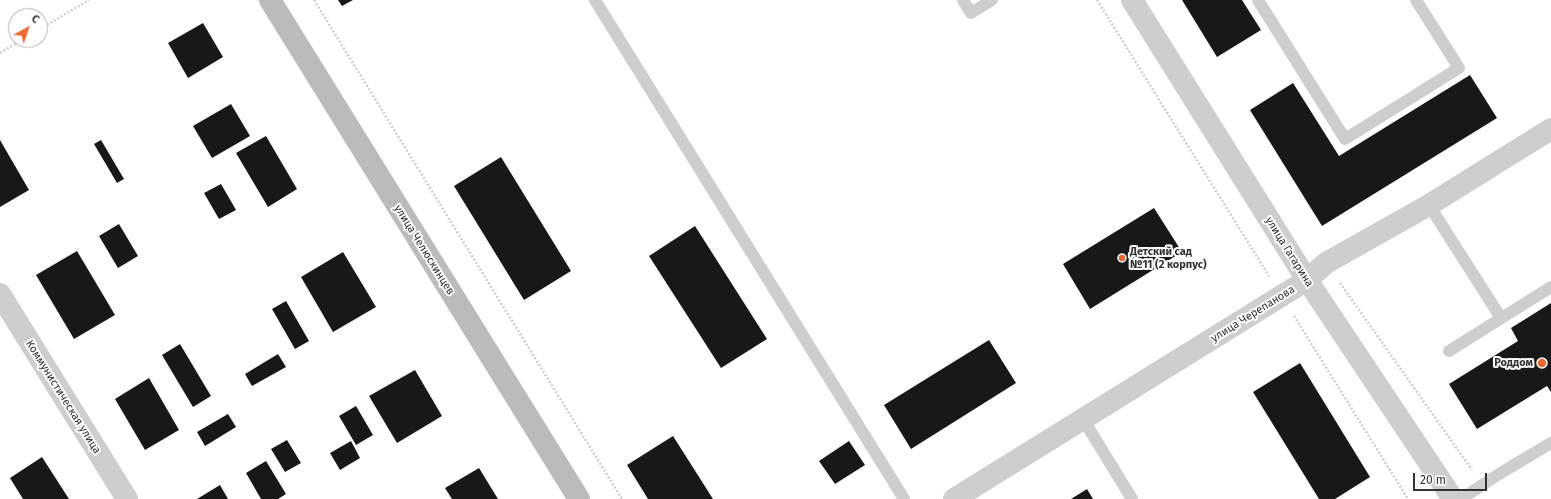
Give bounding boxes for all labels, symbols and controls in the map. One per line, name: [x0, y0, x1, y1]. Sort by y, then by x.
north arrow: [8, 8, 48, 48]
text: С: [29, 12, 42, 26]
street label: улица Челюскинцев: [391, 203, 457, 297]
street label: улица Гагарина: [1262, 215, 1316, 289]
place label: Детский сад №11 (2 корпус): [1130, 245, 1207, 271]
marker: Детский сад №11 (2 корпус): [1117, 253, 1127, 263]
street label: улица Черепанова: [1209, 283, 1297, 345]
street label: Коммунистическая улица: [23, 338, 103, 456]
place label: Роддом: [1494, 356, 1533, 370]
marker: Роддом: [1536, 357, 1548, 369]
scale bar: [1415, 465, 1489, 491]
text: 20 m: [1420, 473, 1446, 487]

